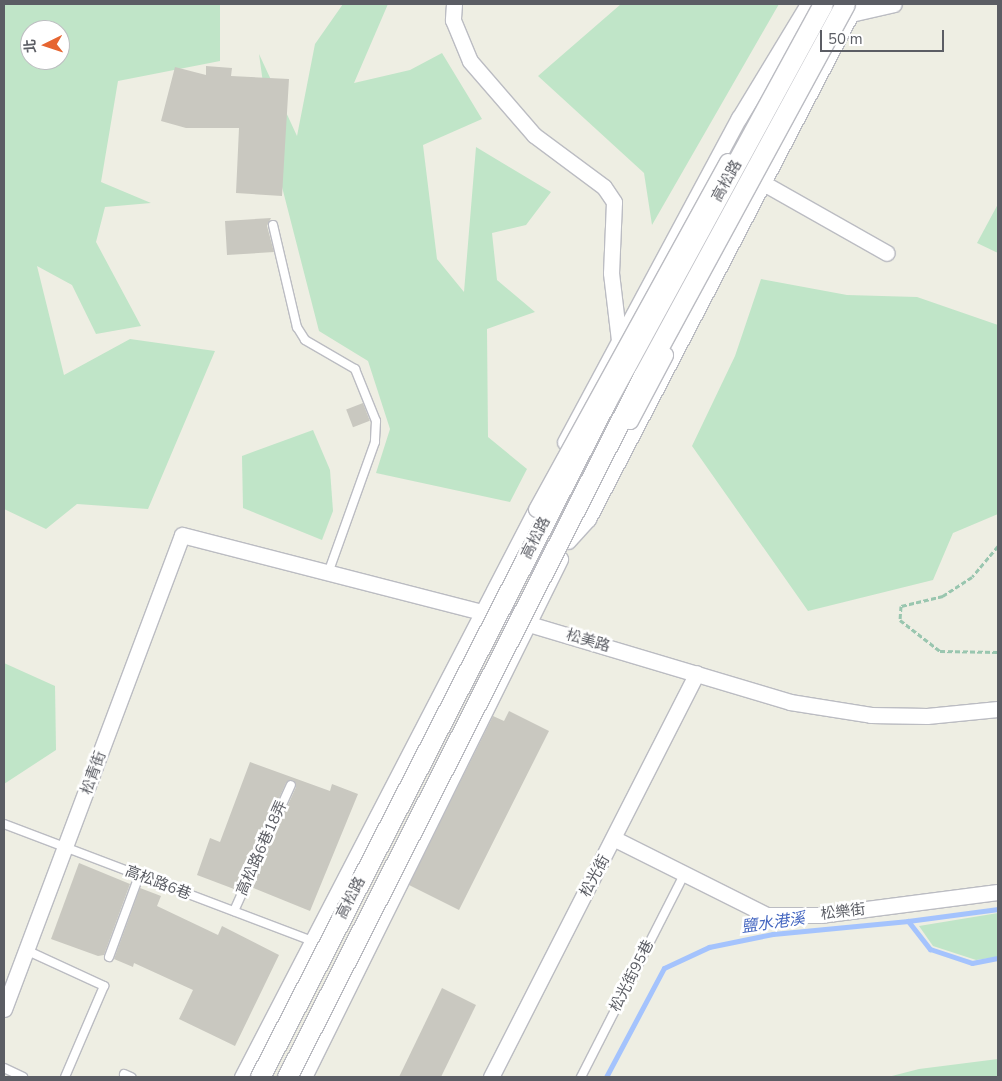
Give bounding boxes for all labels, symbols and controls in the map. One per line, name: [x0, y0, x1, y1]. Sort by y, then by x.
north arrow: [20, 20, 70, 70]
scale bar: [822, 20, 946, 52]
text: 50 m: [828, 29, 863, 49]
text: 北: [21, 38, 41, 54]
street label: 高松路: [708, 157, 746, 205]
street label: 高松路: [518, 514, 554, 562]
street label: 松美路: [564, 626, 612, 656]
street label: 松青街: [78, 749, 110, 797]
street label: 高松路6巷18弄: [233, 798, 291, 898]
street label: 松光街: [576, 852, 614, 900]
street label: 高松路6巷: [123, 862, 193, 904]
street label: 高松路: [333, 874, 369, 922]
street label: 松樂街: [820, 900, 866, 924]
water label: 鹽水港溪: [740, 909, 806, 937]
street label: 松光街95巷: [606, 937, 658, 1015]

